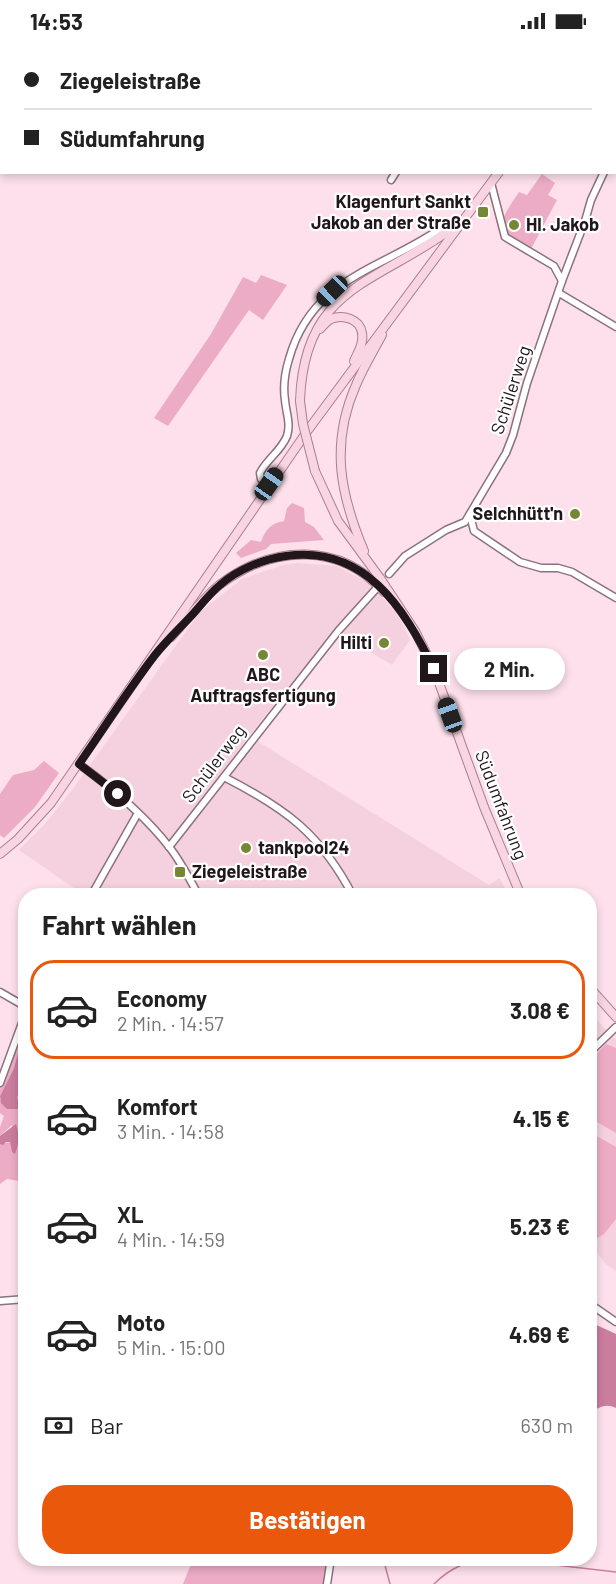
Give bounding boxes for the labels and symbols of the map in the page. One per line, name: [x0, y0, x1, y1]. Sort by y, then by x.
place label: Klagenfurt Sankt Jakob an der Straße: [311, 190, 471, 233]
marker: Klagenfurt Sankt Jakob an der Straße: [476, 205, 490, 219]
place label: Hl. Jakob: [526, 213, 599, 235]
marker: Hl. Jakob: [507, 218, 521, 232]
car: [313, 272, 351, 310]
street label: Schülerweg: [485, 343, 535, 437]
car: [251, 464, 287, 504]
place label: Selchhütt'n: [472, 502, 563, 524]
marker: Selchhütt'n: [568, 507, 582, 521]
place label: Hilti: [340, 631, 372, 653]
marker: Hilti: [377, 636, 391, 650]
marker: ABC Auftragsfertigung: [256, 648, 270, 662]
callout: 2 Min.: [455, 648, 566, 690]
route end: [420, 655, 447, 682]
place label: ABC Auftragsfertigung: [190, 663, 336, 706]
car: [435, 695, 465, 735]
street label: Schülerweg: [177, 720, 250, 807]
street label: Südumfahrung: [471, 747, 533, 862]
route start: [104, 780, 131, 807]
place label: tankpool24: [258, 836, 349, 858]
marker: tankpool24: [239, 841, 253, 855]
place label: Ziegeleistraße: [192, 860, 308, 882]
marker: Ziegeleistraße: [173, 865, 187, 879]

